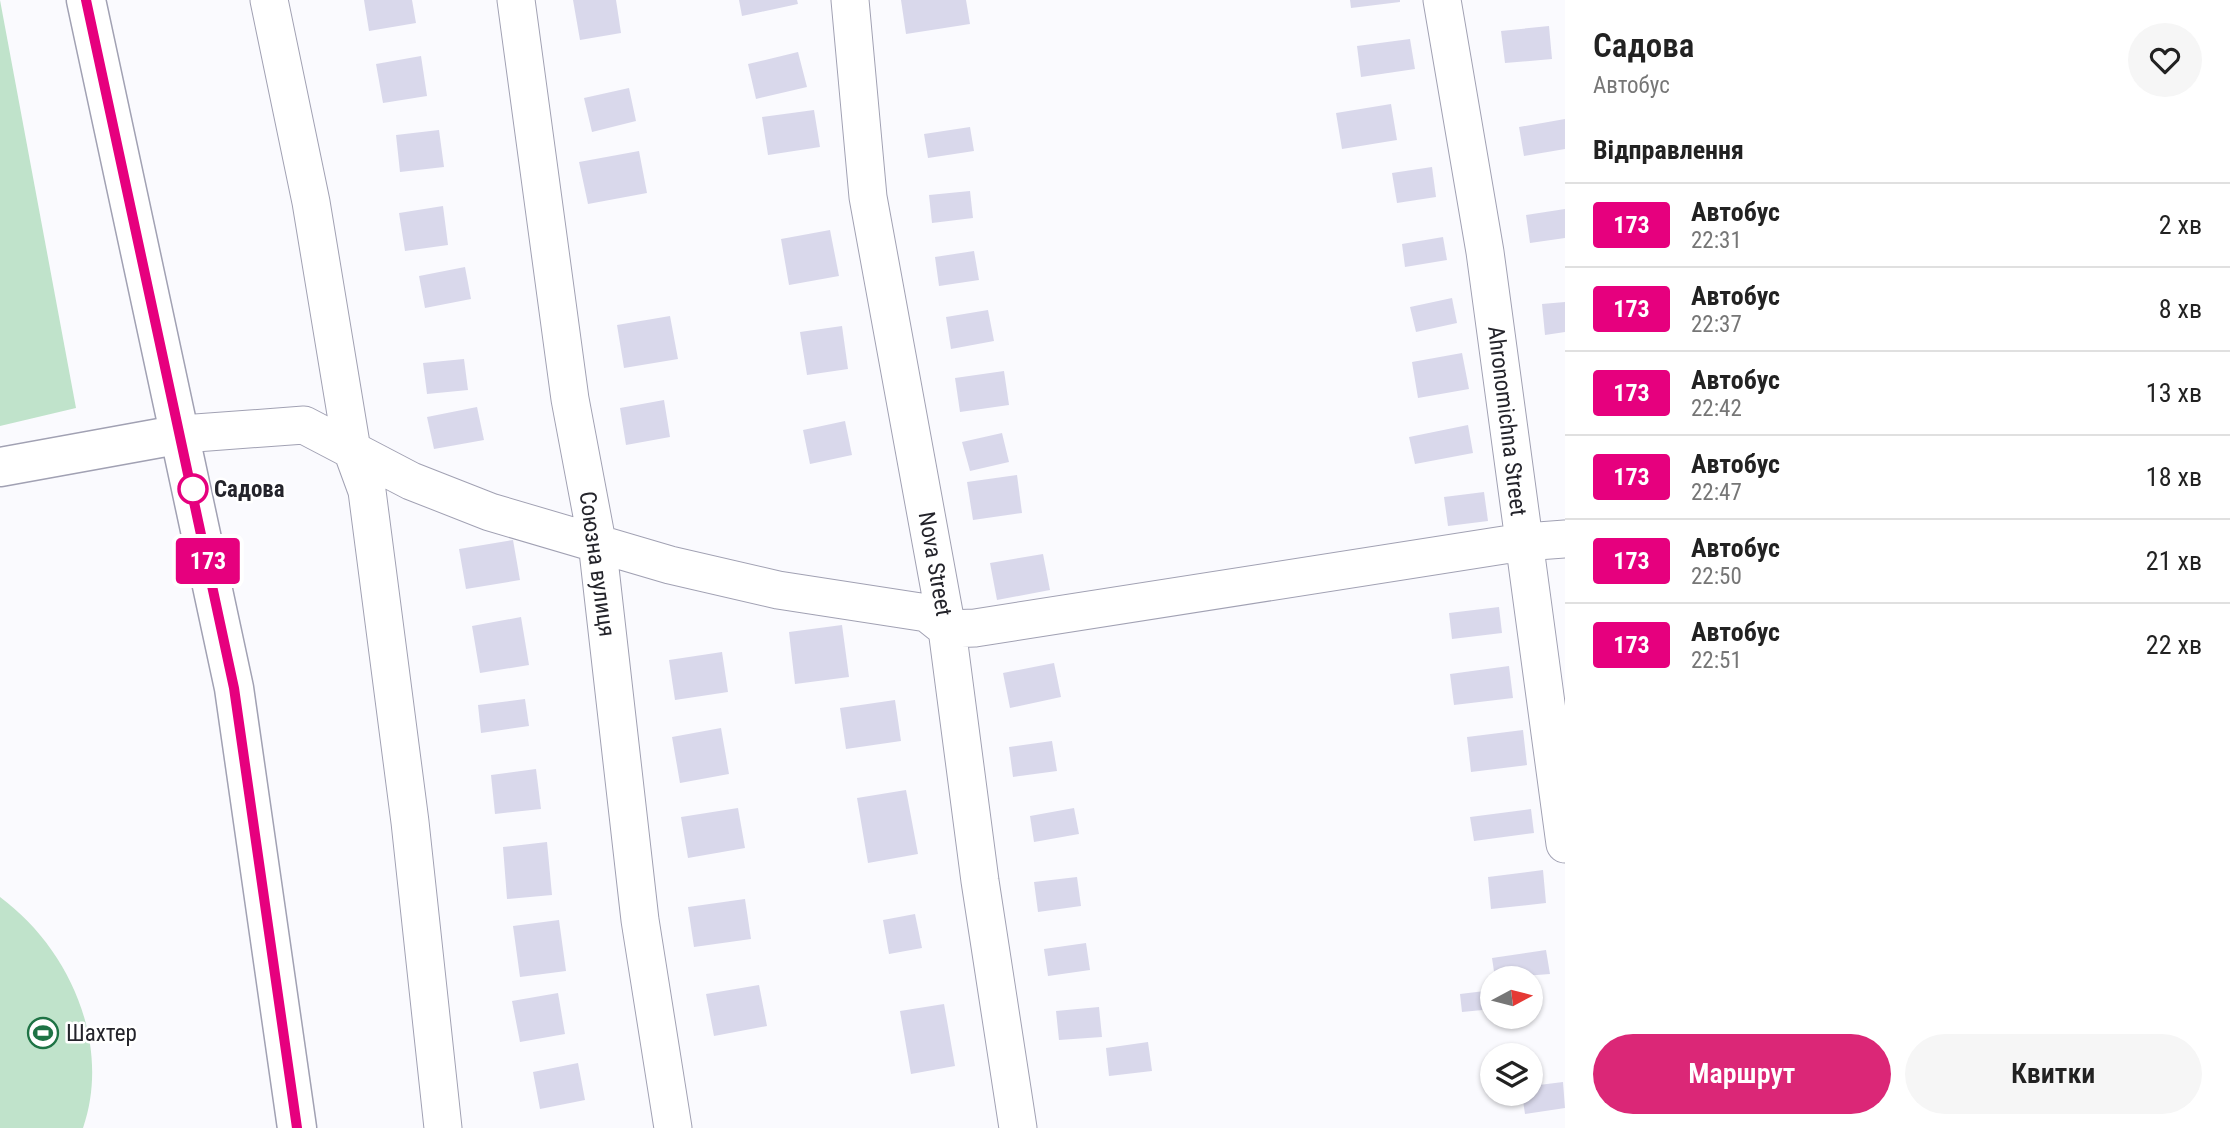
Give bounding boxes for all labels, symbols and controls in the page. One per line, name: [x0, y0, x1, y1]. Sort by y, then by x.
button: heart: [2128, 23, 2202, 97]
text: Садова: [1593, 26, 1694, 65]
text: Автобус: [1593, 72, 1670, 99]
text: Відправлення: [1593, 135, 1744, 165]
text: Автобус: [1691, 197, 1780, 227]
text: 2 хв: [2159, 210, 2202, 240]
text: 173: [1613, 211, 1650, 239]
text: 22:31: [1691, 227, 1742, 254]
text: Автобус: [1691, 281, 1780, 311]
text: 8 хв: [2159, 294, 2202, 324]
text: 173: [1613, 295, 1650, 323]
text: 22:37: [1691, 311, 1742, 338]
street label: Ahronomichna Street: [1482, 325, 1532, 517]
text: Автобус: [1691, 365, 1780, 395]
text: 13 хв: [2146, 378, 2202, 408]
text: 173: [1613, 379, 1650, 407]
text: 22:42: [1691, 395, 1742, 422]
text: Автобус: [1691, 449, 1780, 479]
text: 18 хв: [2146, 462, 2202, 492]
text: 173: [1613, 463, 1650, 491]
marker: Садова: [178, 474, 208, 504]
place label: Садова: [214, 476, 285, 503]
text: 22:47: [1691, 479, 1742, 506]
street label: Союзна вулиця: [573, 490, 621, 638]
street label: Nova Street: [913, 510, 957, 618]
text: Автобус: [1691, 533, 1780, 563]
line badge: 173: [168, 538, 248, 584]
text: 21 хв: [2146, 546, 2202, 576]
text: 173: [190, 547, 226, 575]
text: 173: [1613, 547, 1650, 575]
text: 22:50: [1691, 563, 1742, 590]
text: Автобус: [1691, 617, 1780, 647]
text: 22 хв: [2146, 630, 2202, 660]
text: 173: [1613, 631, 1650, 659]
text: 22:51: [1691, 647, 1742, 674]
north arrow: [1480, 966, 1544, 1029]
map controls: [1480, 966, 1543, 1106]
sports icon: Шахтер: [26, 1016, 60, 1050]
place label: Шахтер: [66, 1020, 137, 1047]
button: Маршрут: [1593, 1034, 1891, 1114]
button: Квитки: [1905, 1034, 2202, 1114]
button: layers: [1480, 1043, 1543, 1106]

